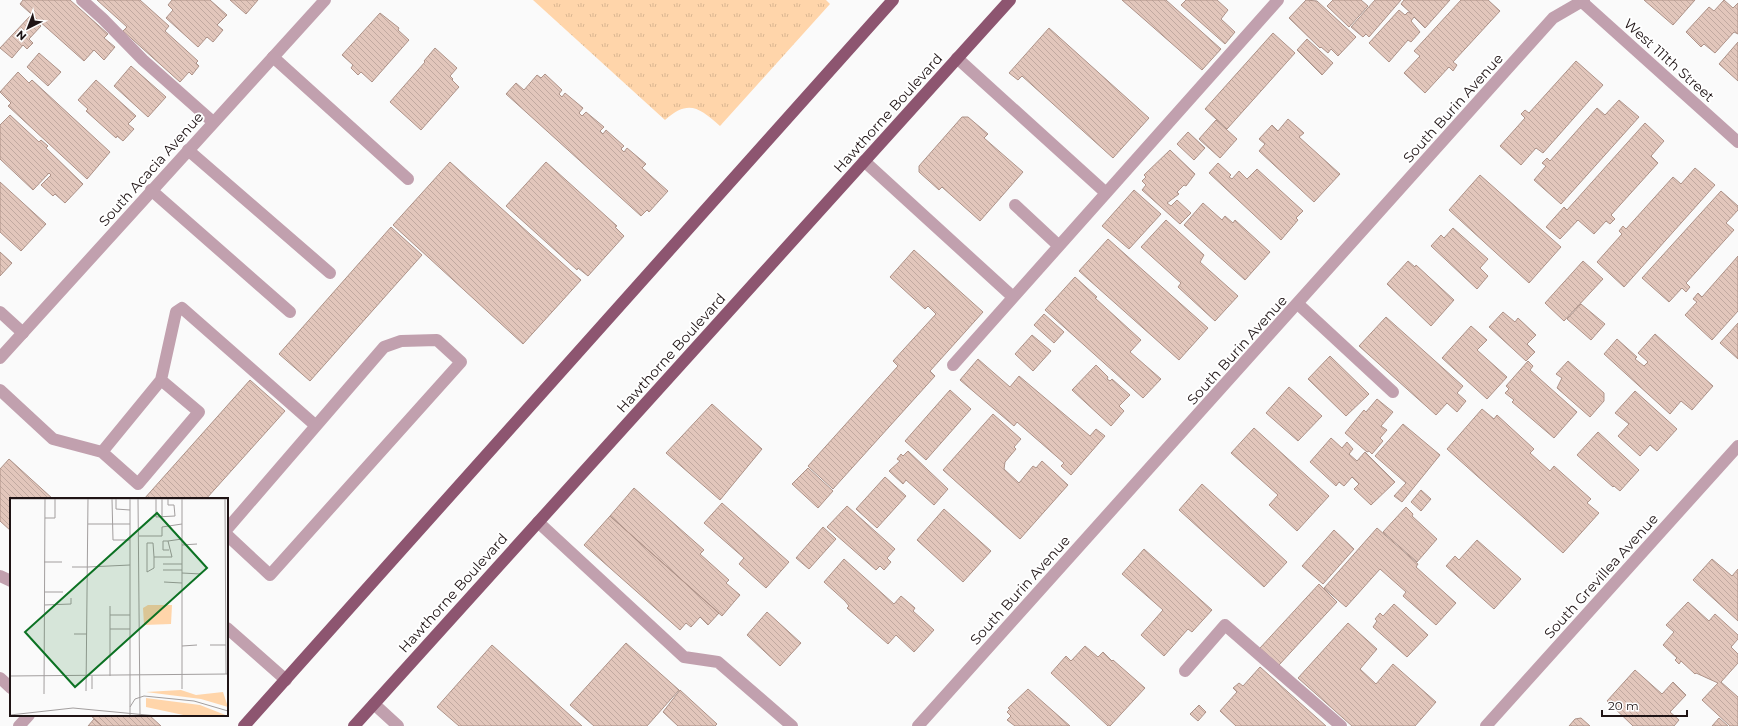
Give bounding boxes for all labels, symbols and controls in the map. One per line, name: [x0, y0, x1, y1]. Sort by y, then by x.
north arrow: [8, 8, 48, 48]
street label: West 111th Street: [1620, 15, 1718, 106]
text: N: [13, 27, 29, 44]
street label: Hawthorne Boulevard: [830, 50, 946, 176]
street label: South Burin Avenue: [1399, 50, 1507, 166]
street label: South Acacia Avenue: [95, 108, 207, 230]
street label: Hawthorne Boulevard: [613, 290, 729, 416]
street label: South Burin Avenue: [1183, 292, 1291, 408]
inset map: [10, 498, 228, 716]
street label: South Grevillea Avenue: [1540, 510, 1662, 642]
street label: Hawthorne Boulevard: [395, 530, 511, 656]
street label: South Burin Avenue: [966, 532, 1074, 648]
scale bar: [1602, 692, 1687, 718]
text: 20 m: [1608, 698, 1639, 713]

